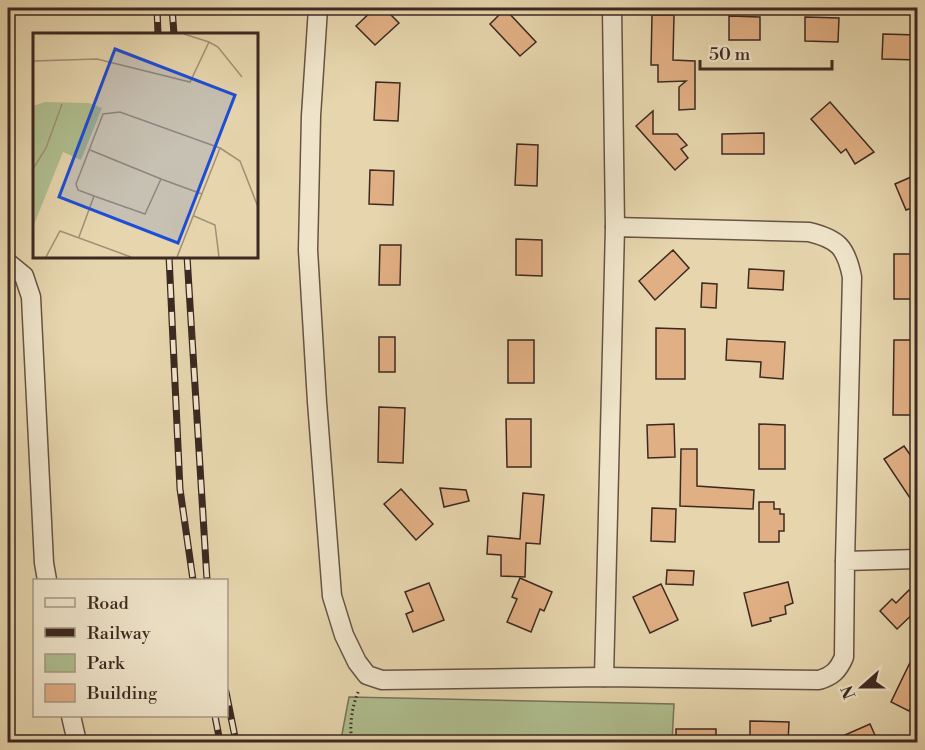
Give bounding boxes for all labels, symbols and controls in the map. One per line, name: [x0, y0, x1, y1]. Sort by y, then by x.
inset map: [33, 33, 258, 258]
scale bar: [700, 33, 832, 71]
text: 50 m: [709, 43, 751, 66]
legend: [33, 579, 228, 717]
text: Road: [87, 592, 130, 615]
text: Railway: [87, 622, 151, 645]
text: Park: [87, 652, 126, 675]
north arrow: [832, 657, 892, 717]
text: Building: [86, 682, 158, 705]
text: N: [837, 682, 861, 702]

